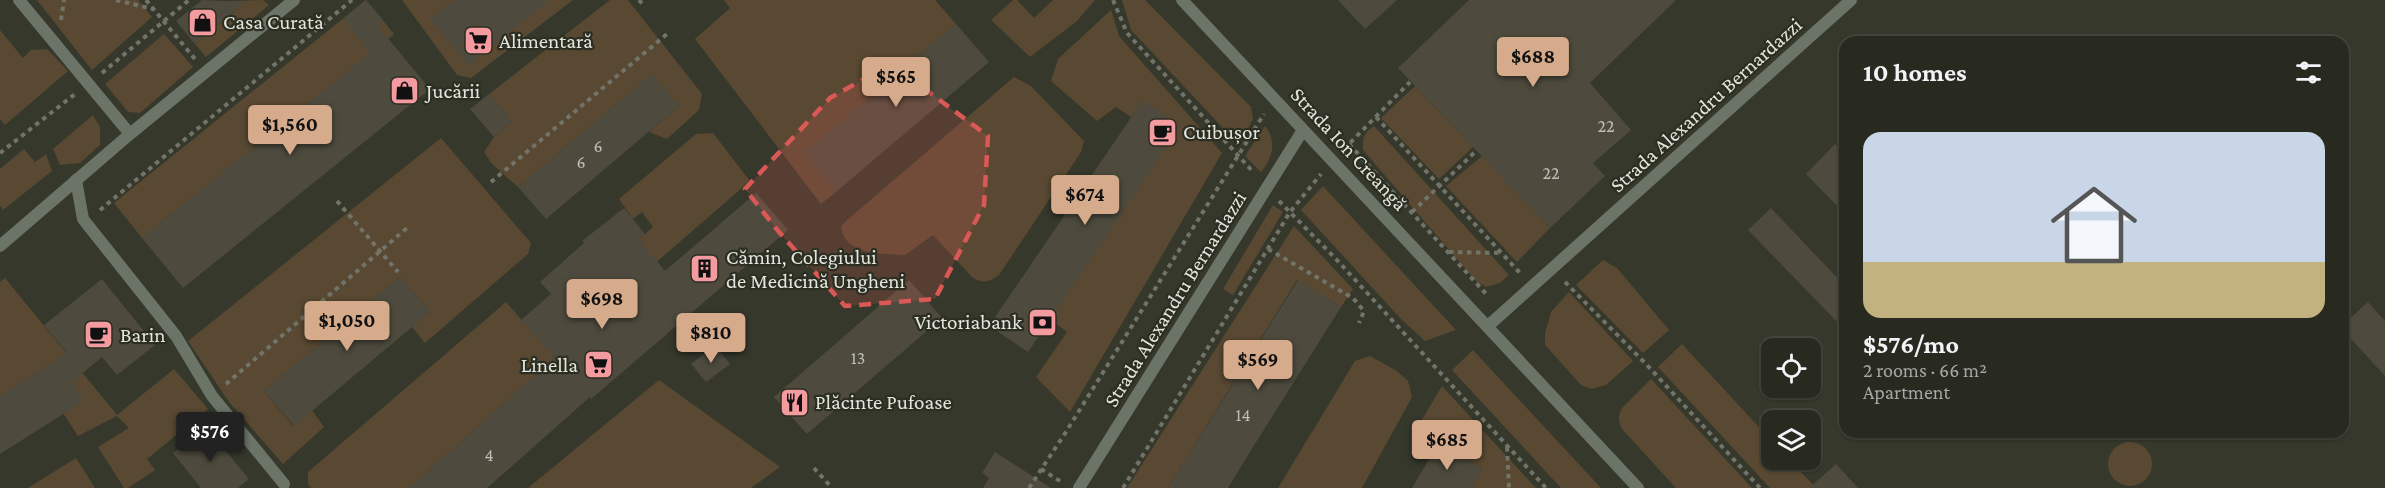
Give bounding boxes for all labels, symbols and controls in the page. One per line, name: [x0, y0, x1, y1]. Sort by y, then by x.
shop icon: Casa Curată: [186, 6, 218, 38]
place label: Casa Curată: [223, 10, 324, 34]
street label: Strada Alexandru Bernardazzi: [1605, 12, 1807, 197]
supermarket icon: Alimentară: [462, 25, 494, 57]
place label: Alimentară: [499, 29, 593, 53]
pin: $688: [1497, 37, 1569, 88]
text: $688: [1511, 45, 1555, 67]
icon: filters: [2292, 56, 2325, 89]
pin: $565: [860, 57, 932, 108]
text: 10 homes: [1863, 58, 1967, 87]
text: $565: [876, 65, 916, 87]
shop icon: Jucării: [389, 75, 421, 107]
place label: Jucării: [424, 79, 481, 103]
street label: Strada Ion Creangă: [1286, 82, 1412, 216]
pin: $1,560: [241, 105, 339, 156]
text: $1,560: [262, 113, 318, 135]
cafe icon: Cuibușor: [1146, 116, 1178, 148]
house number: 22: [1597, 116, 1615, 136]
place label: Cuibușor: [1183, 120, 1261, 145]
house number: 6: [593, 136, 603, 156]
house number: 6: [576, 152, 586, 172]
house number: 22: [1542, 163, 1560, 183]
icon: home: [2040, 171, 2148, 279]
pin: $674: [1049, 175, 1121, 226]
text: $674: [1065, 183, 1105, 205]
street label: Strada Alexandru Bernardazzi: [1099, 187, 1251, 411]
place label: Cămin, Colegiului de Medicină Ungheni: [726, 245, 905, 293]
building icon: Cămin, Colegiului de Medicină Ungheni: [689, 253, 721, 285]
pin: $698: [566, 279, 638, 330]
text: $698: [581, 287, 623, 309]
pin: $1,050: [298, 301, 396, 352]
bank icon: Victoriabank: [1027, 306, 1059, 338]
text: $1,050: [318, 309, 376, 331]
place label: Victoriabank: [914, 310, 1022, 334]
pin: $810: [675, 313, 747, 364]
cafe icon: Barin: [83, 319, 115, 351]
text: $810: [690, 321, 732, 343]
place label: Barin: [120, 323, 165, 347]
text: $576/mo: [1863, 330, 1959, 359]
map controls: [1761, 338, 1821, 470]
button: locate: [1761, 338, 1821, 398]
pin: $569: [1222, 340, 1294, 391]
house number: 13: [851, 348, 865, 368]
text: $569: [1237, 348, 1279, 370]
supermarket icon: Linella: [583, 349, 615, 381]
place label: Linella: [521, 353, 578, 377]
text: 2 rooms · 66 m²: [1863, 359, 1987, 381]
text: Apartment: [1863, 381, 1950, 403]
restaurant icon: Plăcinte Pufoase: [778, 386, 810, 418]
place label: Plăcinte Pufoase: [815, 390, 952, 414]
house number: 14: [1235, 405, 1251, 425]
button: layers: [1761, 410, 1821, 470]
pin: $576: [174, 412, 246, 463]
text: $576: [190, 420, 230, 442]
pin: $685: [1411, 420, 1483, 471]
text: $685: [1426, 428, 1468, 450]
house number: 4: [484, 445, 494, 465]

